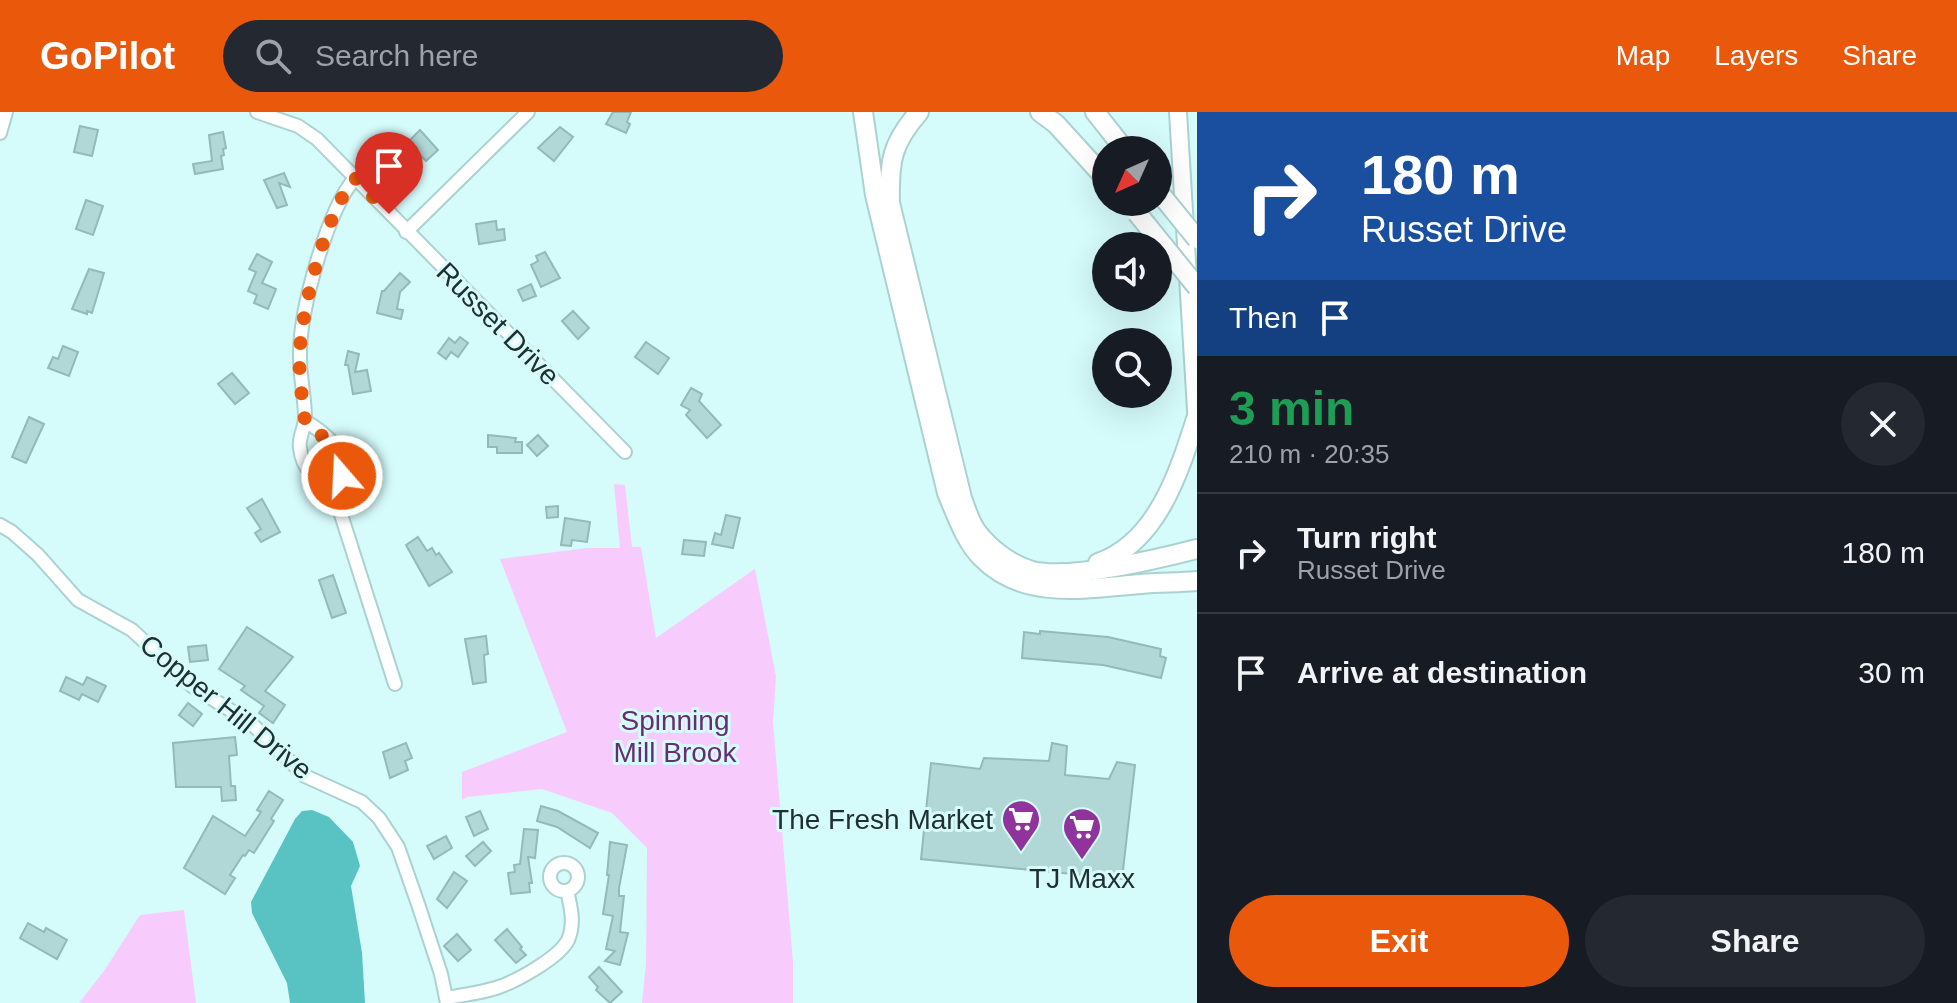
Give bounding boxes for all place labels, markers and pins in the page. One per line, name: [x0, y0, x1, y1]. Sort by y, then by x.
pin: [355, 132, 423, 214]
supermarket icon: The Fresh Market: [1000, 798, 1042, 853]
place label: The Fresh Market: [772, 804, 993, 835]
supermarket icon: TJ Maxx: [1061, 806, 1103, 861]
place label: TJ Maxx: [1029, 863, 1135, 894]

